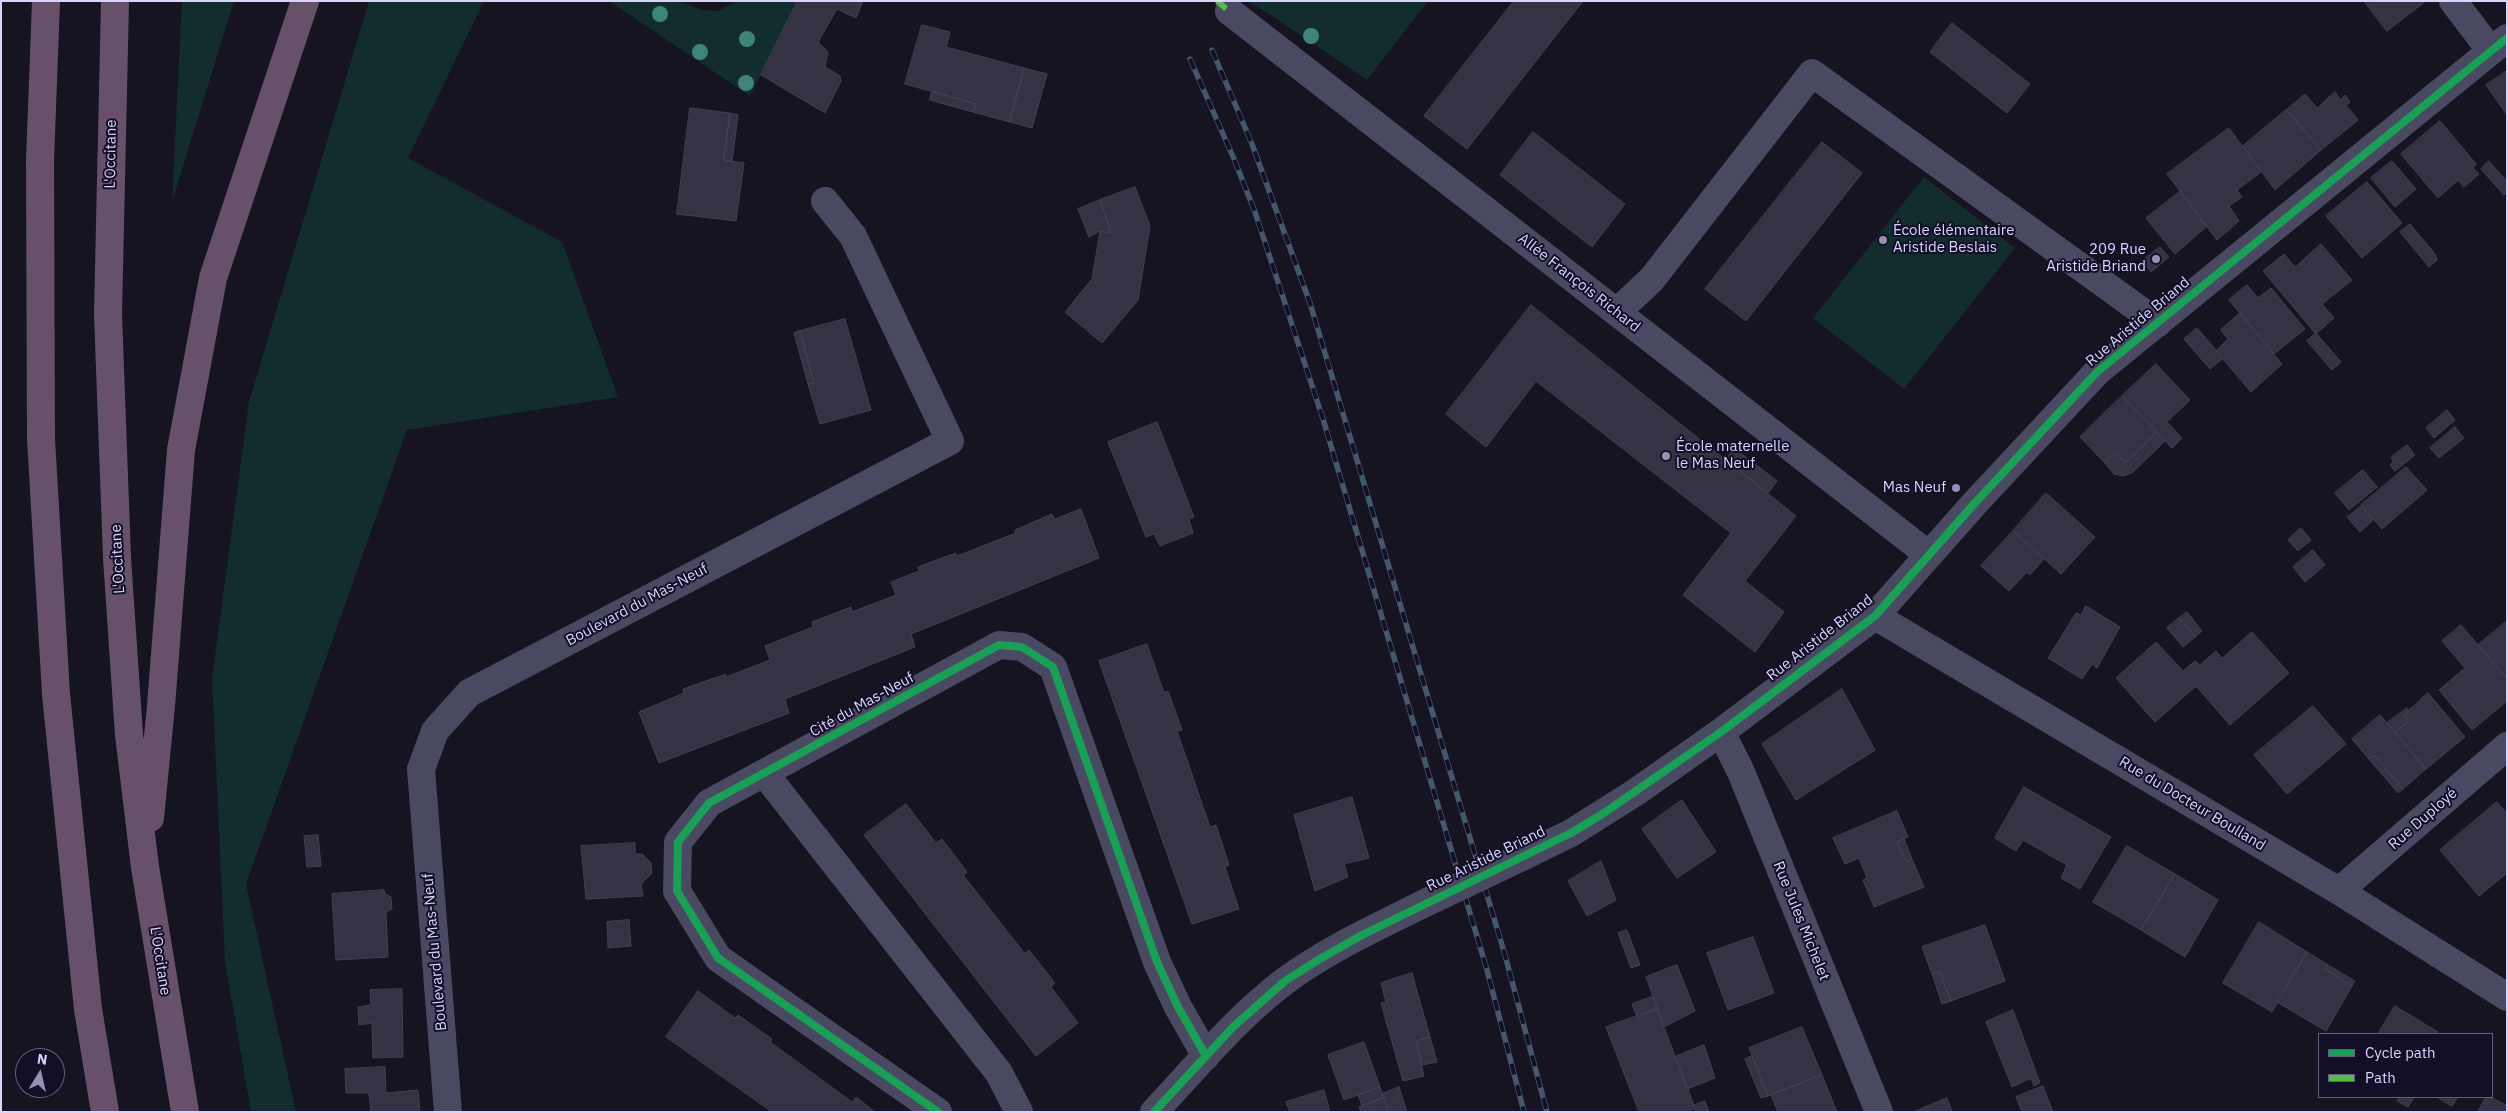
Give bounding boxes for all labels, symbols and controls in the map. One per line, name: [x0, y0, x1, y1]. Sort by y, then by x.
street label: L'Occitane: [101, 119, 121, 189]
place label: École élémentaire Aristide Beslais: [1893, 222, 2014, 257]
street label: Allée François Richard: [1514, 230, 1644, 336]
marker: École élémentaire Aristide Beslais: [1877, 234, 1889, 246]
place label: 209 Rue Aristide Briand: [2046, 241, 2146, 276]
marker: 209 Rue Aristide Briand: [2150, 253, 2162, 265]
street label: Rue Aristide Briand: [2083, 273, 2193, 371]
place label: École maternelle le Mas Neuf: [1676, 438, 1789, 473]
marker: École maternelle le Mas Neuf: [1660, 450, 1672, 462]
place label: Mas Neuf: [1883, 479, 1946, 497]
marker: Mas Neuf: [1950, 482, 1962, 494]
street label: L'Occitane: [107, 524, 129, 594]
street label: Boulevard du Mas-Neuf: [563, 560, 711, 650]
street label: Rue Aristide Briand: [1763, 591, 1877, 685]
street label: Cité du Mas-Neuf: [807, 669, 917, 741]
street label: Rue du Docteur Boulland: [2115, 753, 2269, 855]
street label: Rue Duployé: [2385, 784, 2461, 854]
street label: Rue Aristide Briand: [1424, 822, 1548, 896]
street label: Rue Jules Michelet: [1769, 859, 1833, 983]
street label: Boulevard du Mas-Neuf: [419, 872, 451, 1032]
street label: L'Occitane: [146, 925, 174, 997]
legend: [2318, 1033, 2493, 1098]
text: Cycle path: [2365, 1043, 2436, 1062]
north arrow: [15, 1048, 65, 1098]
text: N: [36, 1049, 49, 1069]
text: Path: [2365, 1068, 2396, 1087]

